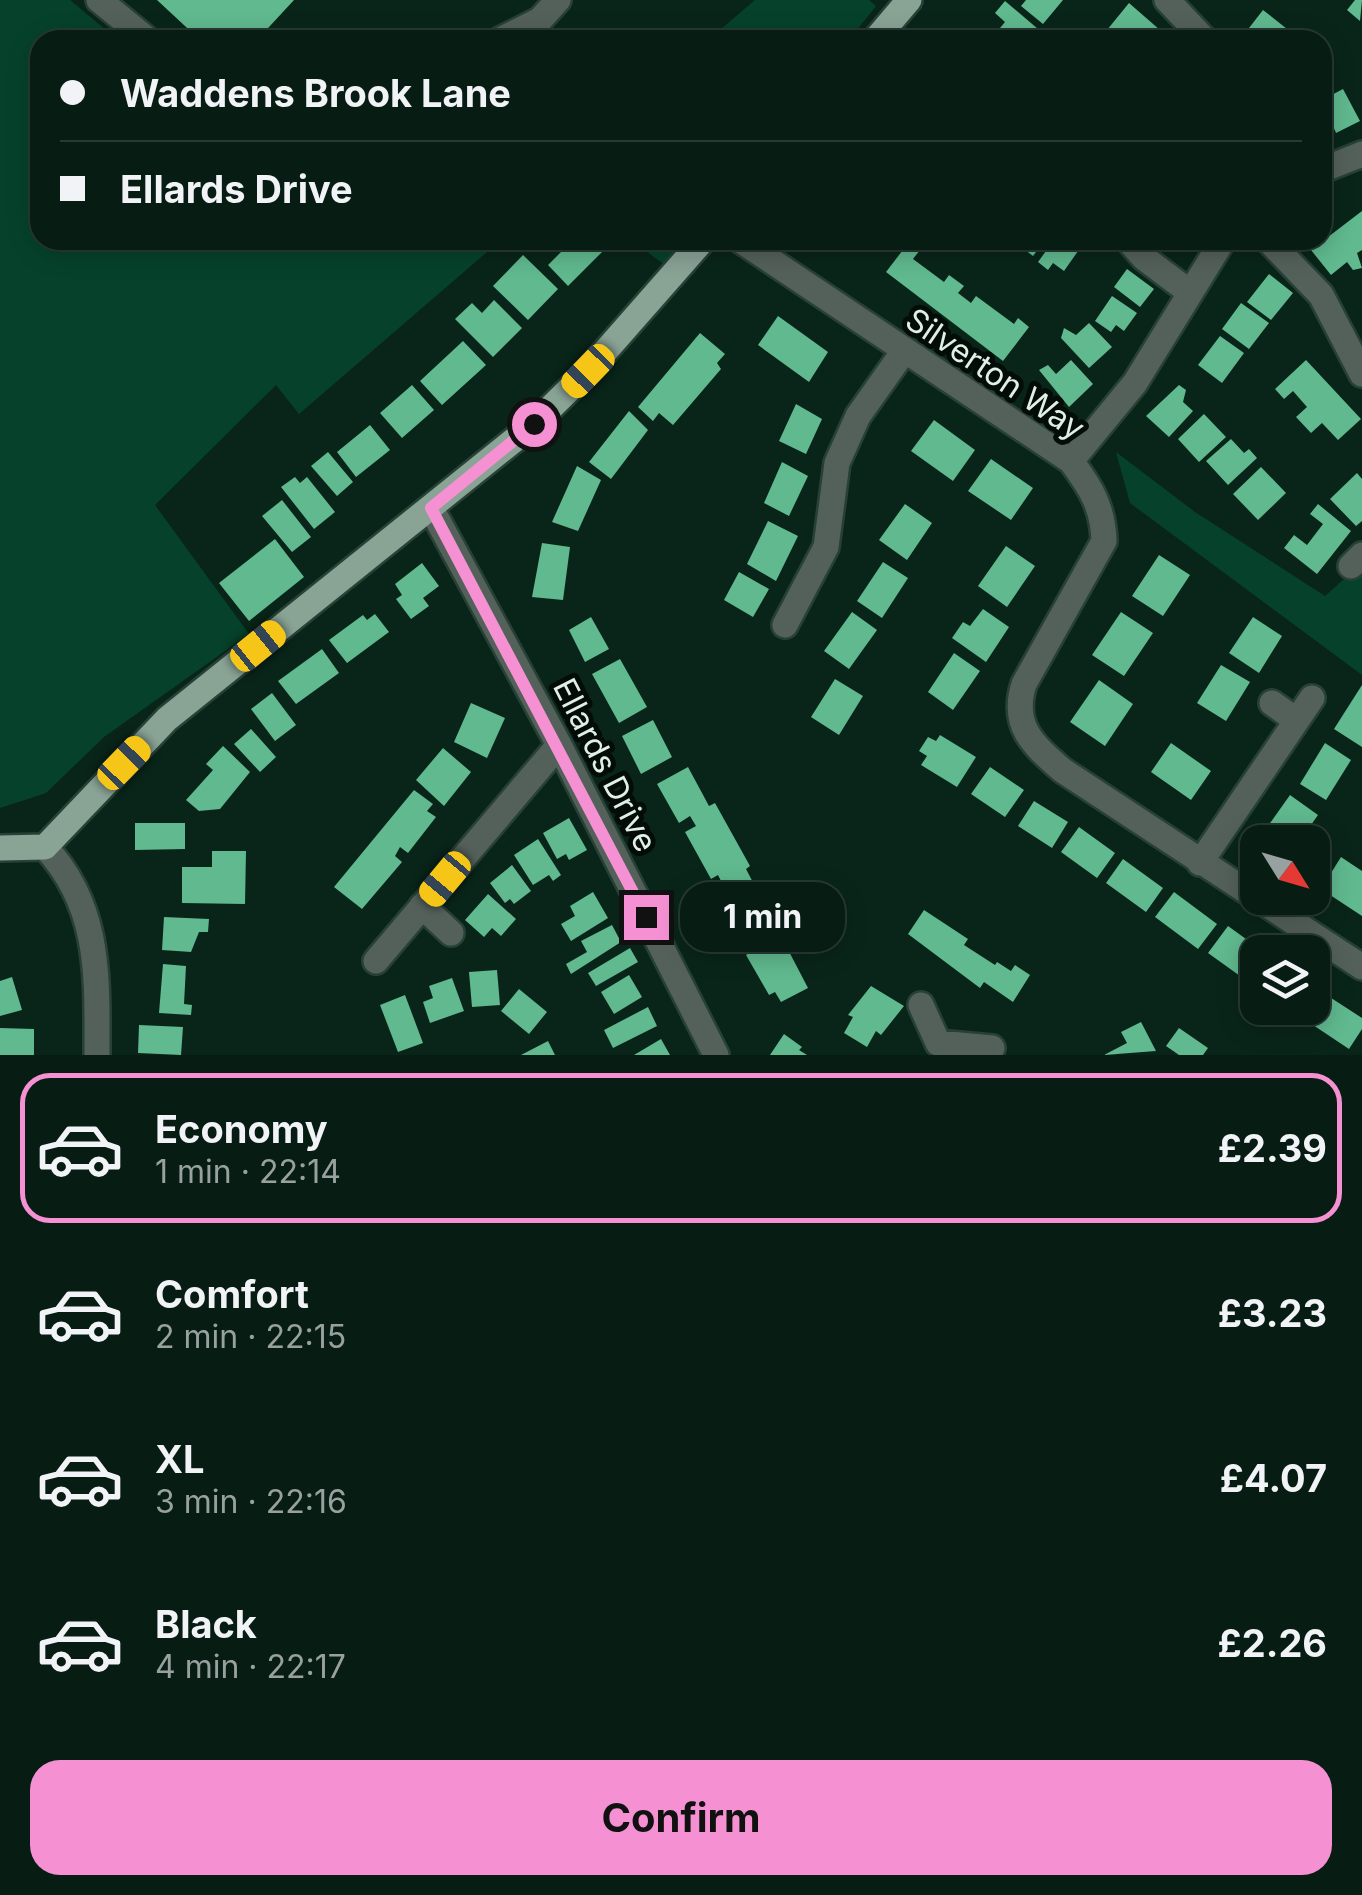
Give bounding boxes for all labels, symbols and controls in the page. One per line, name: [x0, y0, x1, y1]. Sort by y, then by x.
text: Waddens Brook Lane: [120, 70, 511, 116]
text: Ellards Drive: [120, 166, 353, 212]
street label: Silverton Way: [898, 299, 1092, 448]
car: [556, 339, 620, 403]
route start: [512, 402, 557, 447]
car: [225, 615, 291, 677]
street label: Ellards Drive: [545, 672, 666, 858]
car: [92, 731, 156, 795]
north arrow: [1240, 825, 1330, 915]
map controls: [1240, 825, 1330, 1025]
car: [414, 846, 476, 912]
callout: 1 min: [681, 882, 846, 952]
route end: [624, 895, 669, 940]
text: 1 min: [723, 897, 802, 936]
button: layers: [1240, 935, 1330, 1025]
icon: car: [35, 1103, 125, 1193]
text: Economy: [155, 1106, 328, 1152]
text: £2.39: [1218, 1125, 1327, 1171]
text: 1 min · 22:14: [155, 1152, 341, 1191]
icon: car: [35, 1268, 125, 1358]
text: Comfort: [155, 1271, 309, 1317]
text: £3.23: [1218, 1290, 1327, 1336]
text: 2 min · 22:15: [155, 1317, 346, 1356]
icon: car: [35, 1433, 125, 1523]
text: XL: [155, 1436, 205, 1482]
text: £4.07: [1220, 1455, 1327, 1501]
text: 3 min · 22:16: [155, 1482, 347, 1521]
icon: car: [35, 1598, 125, 1688]
text: Black: [155, 1601, 257, 1647]
text: £2.26: [1217, 1620, 1327, 1666]
text: 4 min · 22:17: [155, 1647, 346, 1686]
button: Confirm: [30, 1760, 1332, 1875]

